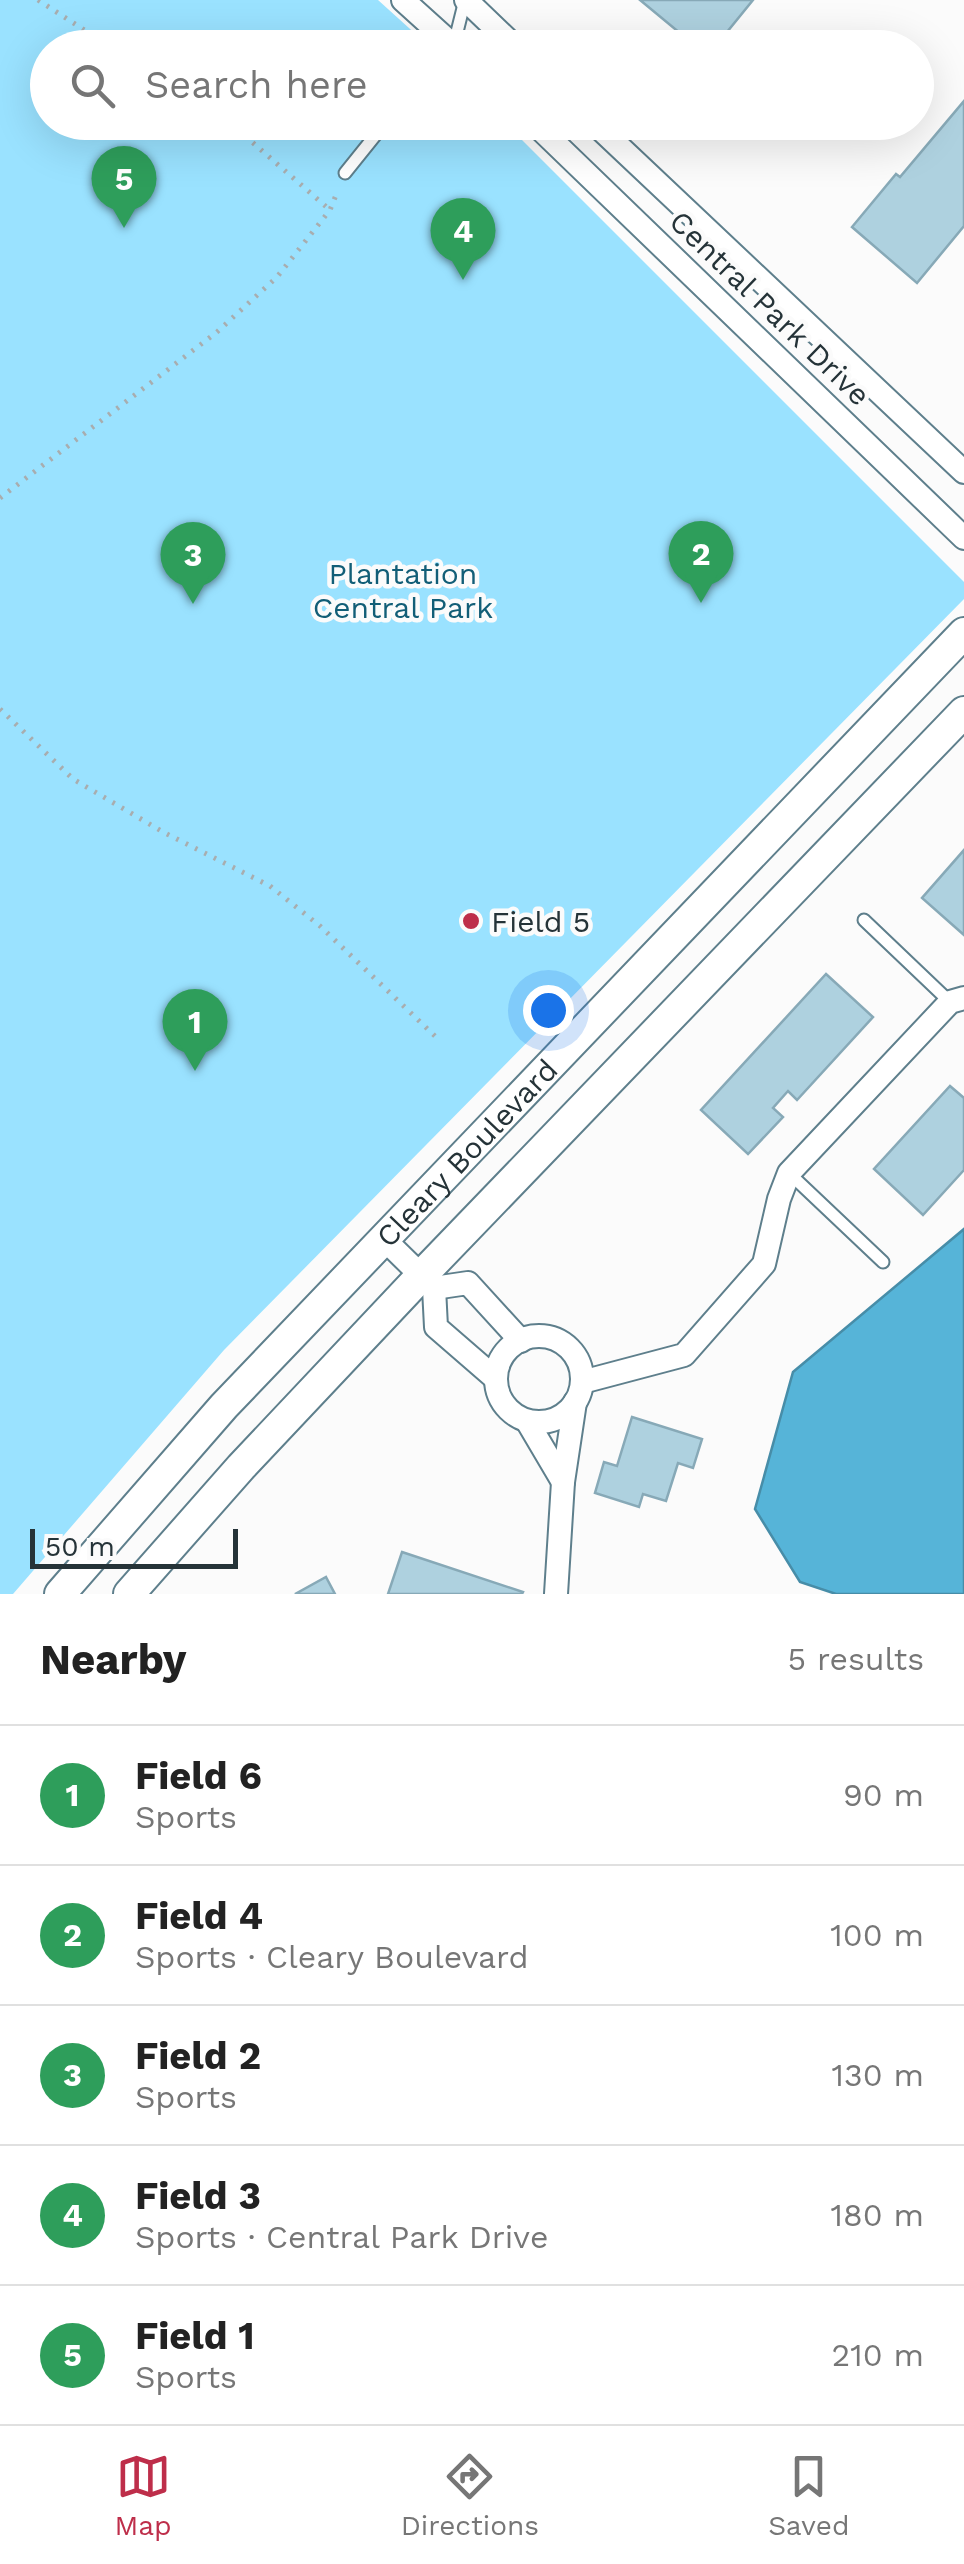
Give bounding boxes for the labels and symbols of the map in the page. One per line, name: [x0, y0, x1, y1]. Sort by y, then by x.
pin: 5: [92, 146, 156, 228]
pin: 4: [430, 198, 496, 280]
street label: Central Park Drive: [663, 203, 877, 413]
pin: 2: [668, 520, 734, 603]
pin: 3: [160, 522, 226, 604]
park label: Plantation Central Park: [313, 556, 493, 625]
place label: Field 5: [491, 904, 590, 939]
marker: Field 5: [460, 910, 482, 932]
your location: [523, 985, 574, 1036]
pin: 1: [162, 988, 228, 1071]
street label: Cleary Boulevard: [369, 1052, 564, 1254]
scale bar: [30, 1524, 238, 1568]

